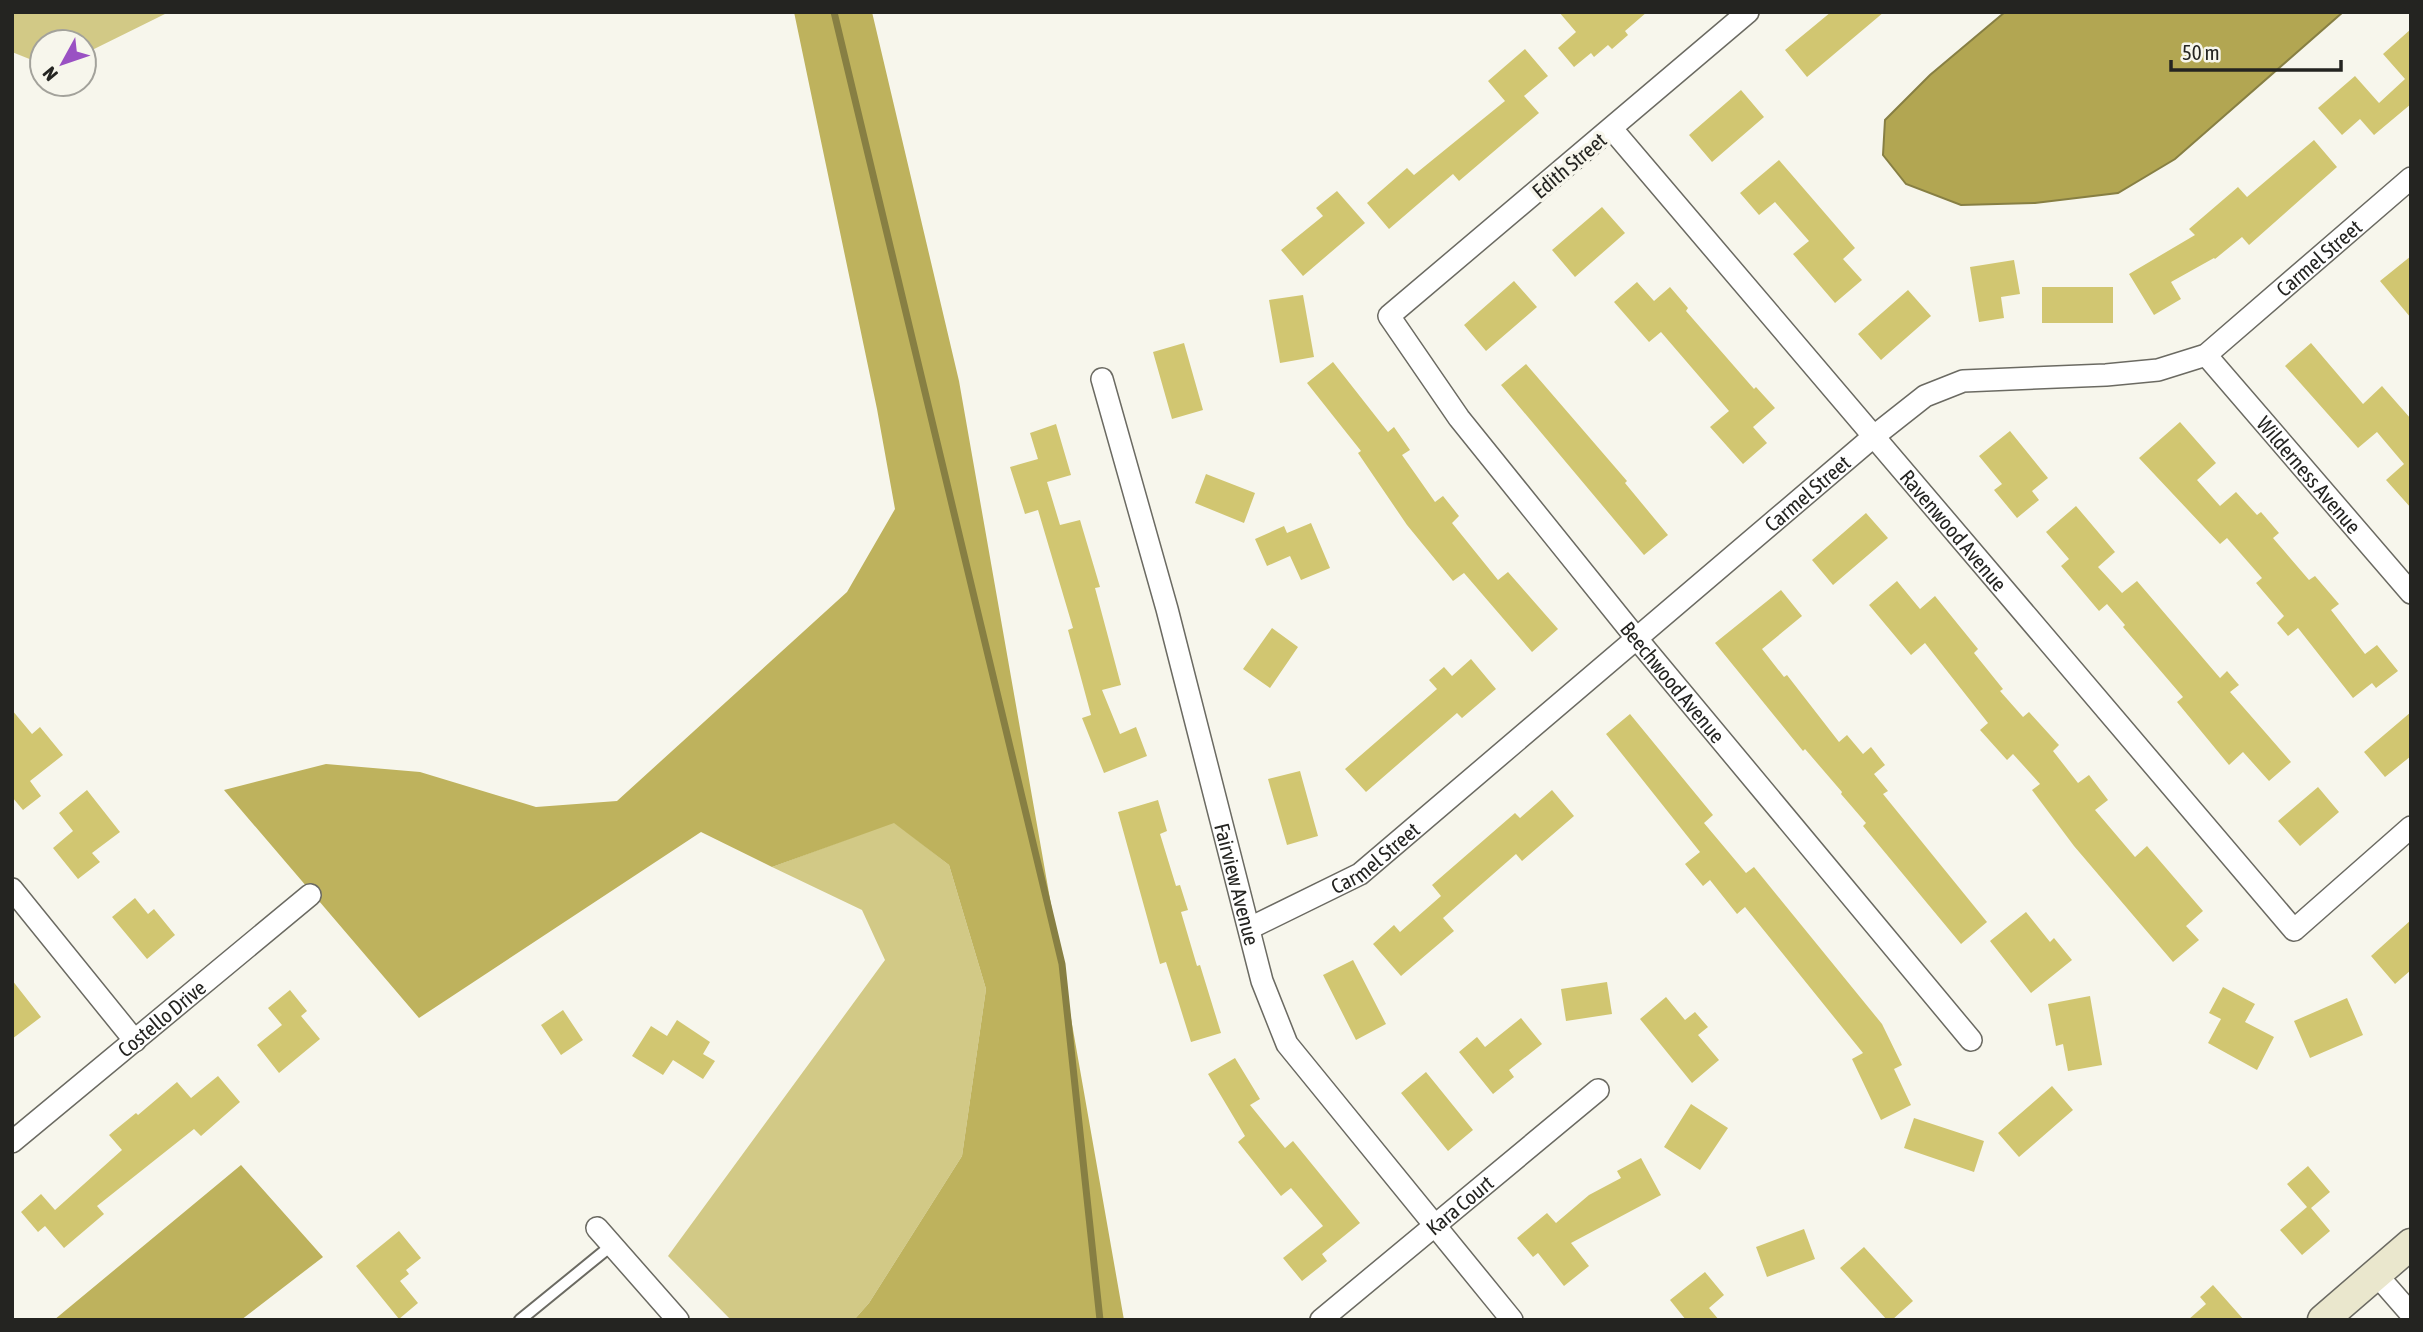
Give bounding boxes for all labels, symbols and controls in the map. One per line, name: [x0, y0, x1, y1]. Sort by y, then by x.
north arrow: [28, 28, 98, 98]
scale bar: [2171, 28, 2341, 72]
text: 50 m: [2182, 40, 2220, 64]
text: N: [38, 63, 62, 85]
street label: Edith Street: [1527, 127, 1611, 203]
street label: Carmel Street: [2271, 214, 2366, 301]
street label: Wilderness Avenue: [2252, 411, 2366, 538]
street label: Carmel Street: [1760, 450, 1855, 536]
street label: Ravenwood Avenue: [1895, 465, 2012, 596]
street label: Beechwood Avenue: [1616, 617, 1730, 747]
street label: Carmel Street: [1327, 817, 1424, 898]
street label: Fairview Avenue: [1210, 820, 1264, 948]
street label: Costello Drive: [113, 975, 210, 1061]
street label: Kara Court: [1421, 1170, 1498, 1240]

